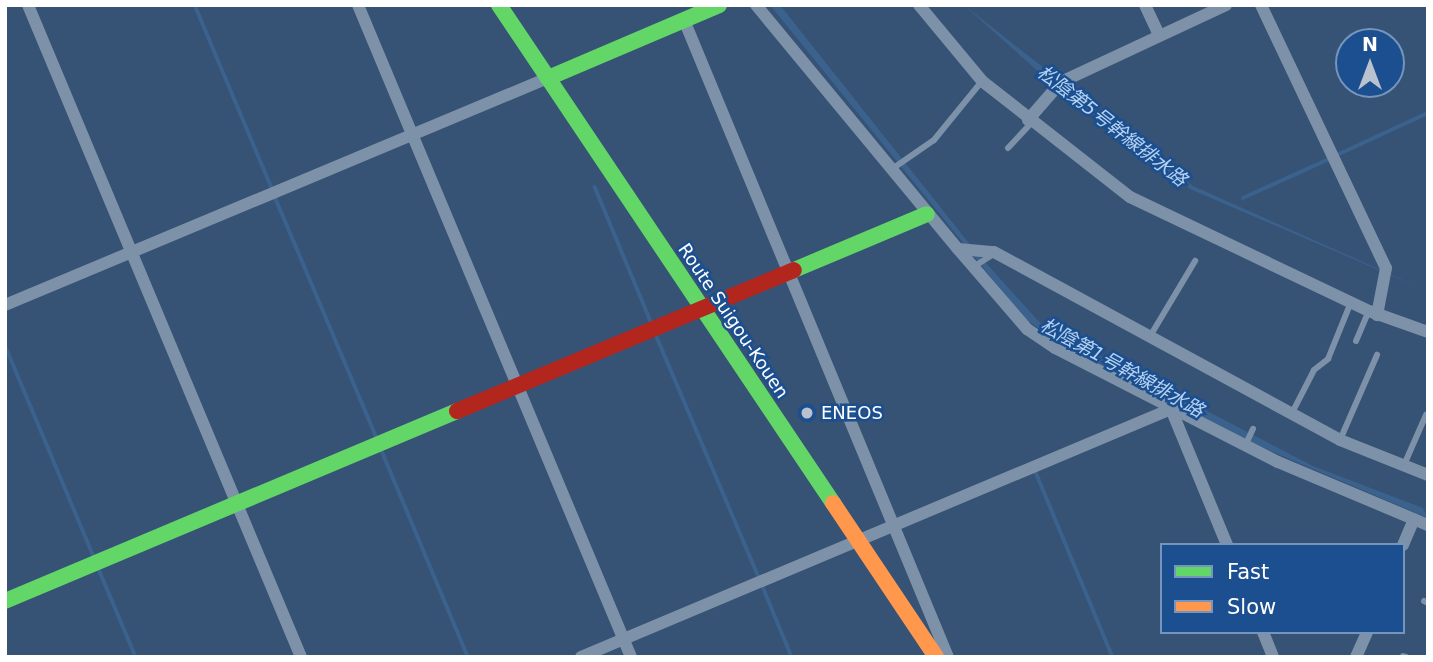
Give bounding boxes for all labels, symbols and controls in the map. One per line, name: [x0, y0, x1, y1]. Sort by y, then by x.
north arrow: [1335, 28, 1405, 98]
text: N: [1362, 33, 1378, 55]
water label: 松陰第5号幹線排水路: [1033, 61, 1191, 191]
street label: Route Suigou-Kouen: [673, 240, 793, 402]
water label: 松陰第1号幹線排水路: [1036, 314, 1208, 422]
place label: ENEOS: [821, 402, 883, 424]
marker: ENEOS: [799, 405, 815, 421]
legend: [1160, 543, 1405, 634]
text: Fast: [1227, 560, 1269, 584]
text: Slow: [1227, 595, 1276, 619]

